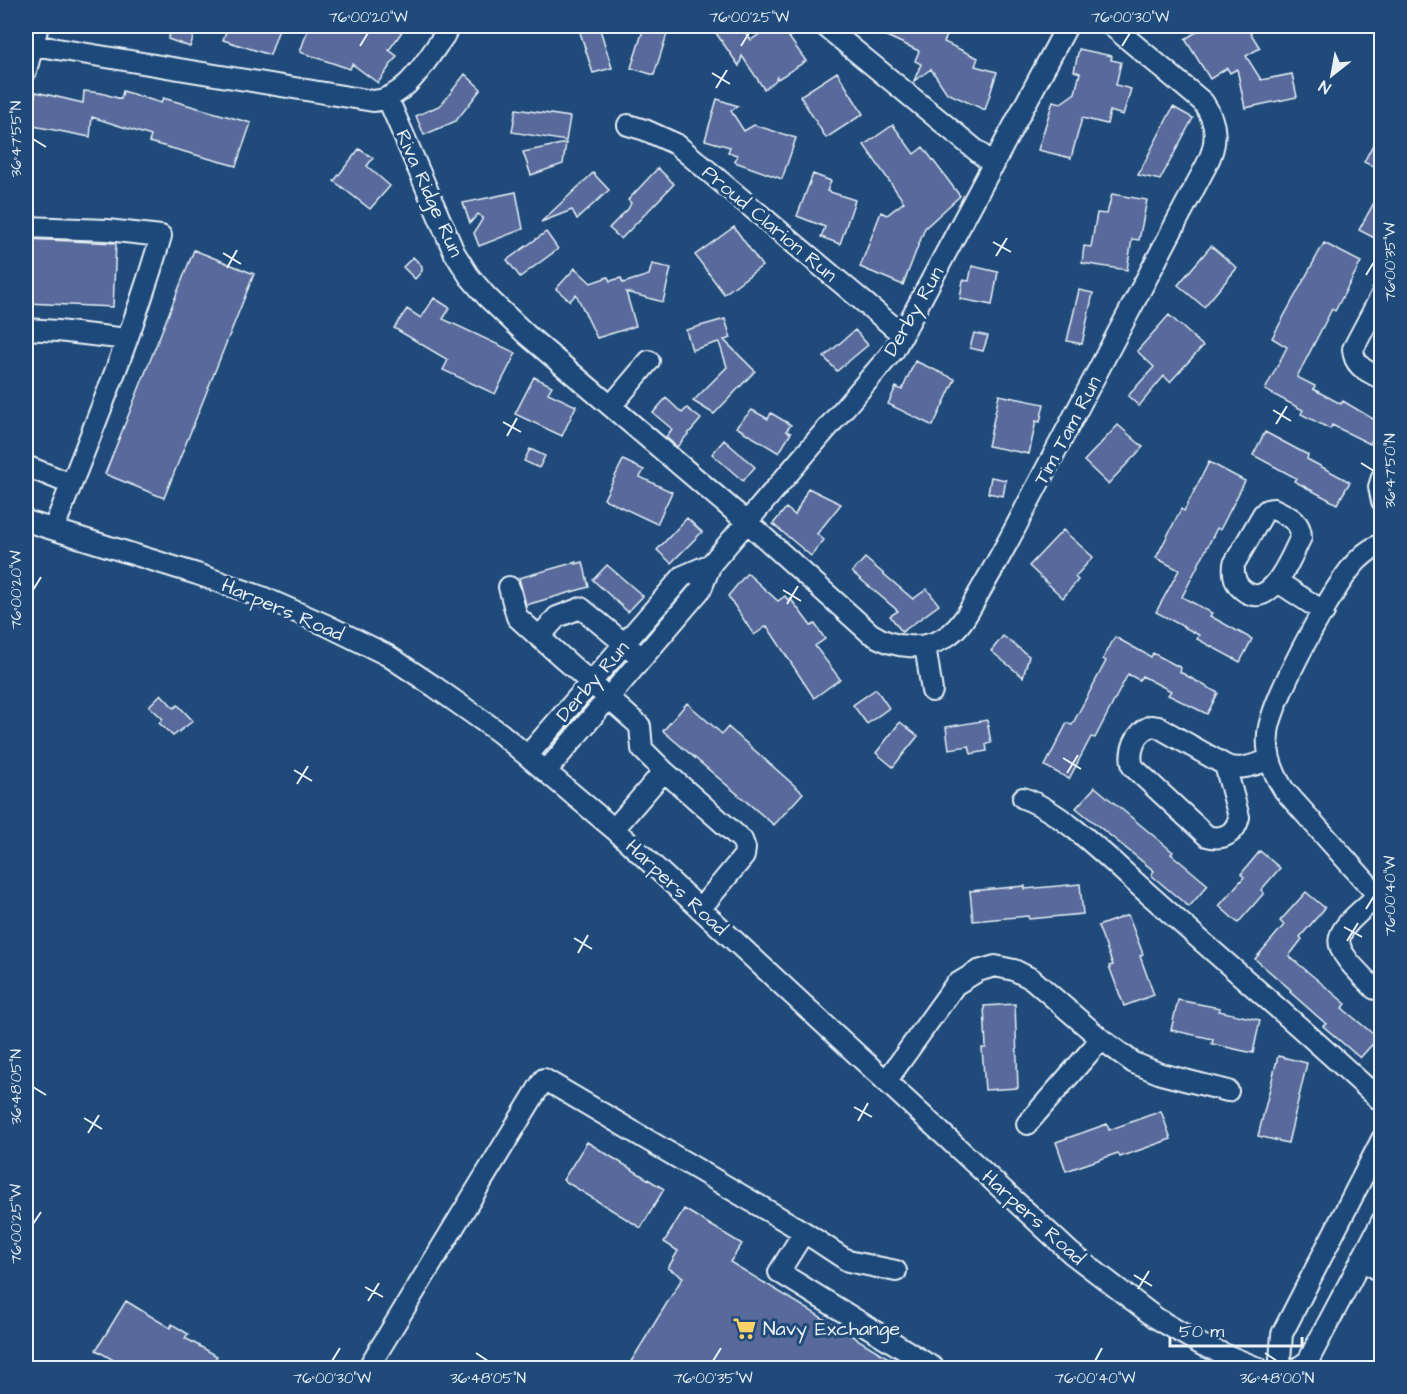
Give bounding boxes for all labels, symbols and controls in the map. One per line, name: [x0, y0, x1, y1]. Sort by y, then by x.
text: 76°00'20"W: [329, 7, 407, 28]
text: 76°00'25"W: [709, 7, 789, 28]
text: 76°00'30"W: [1091, 7, 1169, 28]
north arrow: [1302, 45, 1362, 105]
text: N: [1315, 75, 1335, 99]
text: 36°47'55"N: [6, 101, 27, 177]
street label: Riva Ridge Run: [388, 125, 470, 262]
street label: Proud Clarion Run: [696, 159, 843, 289]
text: 76°00'35"W: [1380, 222, 1401, 302]
street label: Derby Run: [877, 261, 952, 362]
street label: Tim Tam Run: [1027, 371, 1108, 490]
text: 36°47'50"N: [1380, 433, 1401, 509]
text: 76°00'20"W: [6, 551, 27, 629]
street label: Harpers Road: [217, 572, 348, 648]
street label: Derby Run: [550, 635, 637, 729]
street label: Harpers Road: [619, 833, 734, 942]
text: 76°00'40"W: [1380, 856, 1401, 936]
text: 36°48'05"N: [6, 1049, 27, 1125]
street label: Harpers Road: [976, 1164, 1091, 1272]
text: 76°00'25"W: [6, 1184, 27, 1264]
scale bar: [1170, 1310, 1302, 1348]
supermarket icon: Navy Exchange: [732, 1315, 758, 1341]
place label: Navy Exchange: [763, 1315, 900, 1344]
text: 50 m: [1179, 1319, 1224, 1344]
text: 76°00'30"W: [293, 1368, 371, 1389]
text: 36°48'05"N: [450, 1368, 526, 1389]
text: 76°00'35"W: [673, 1368, 753, 1389]
text: 76°00'40"W: [1055, 1368, 1135, 1389]
text: 36°48'00"N: [1240, 1368, 1314, 1389]

